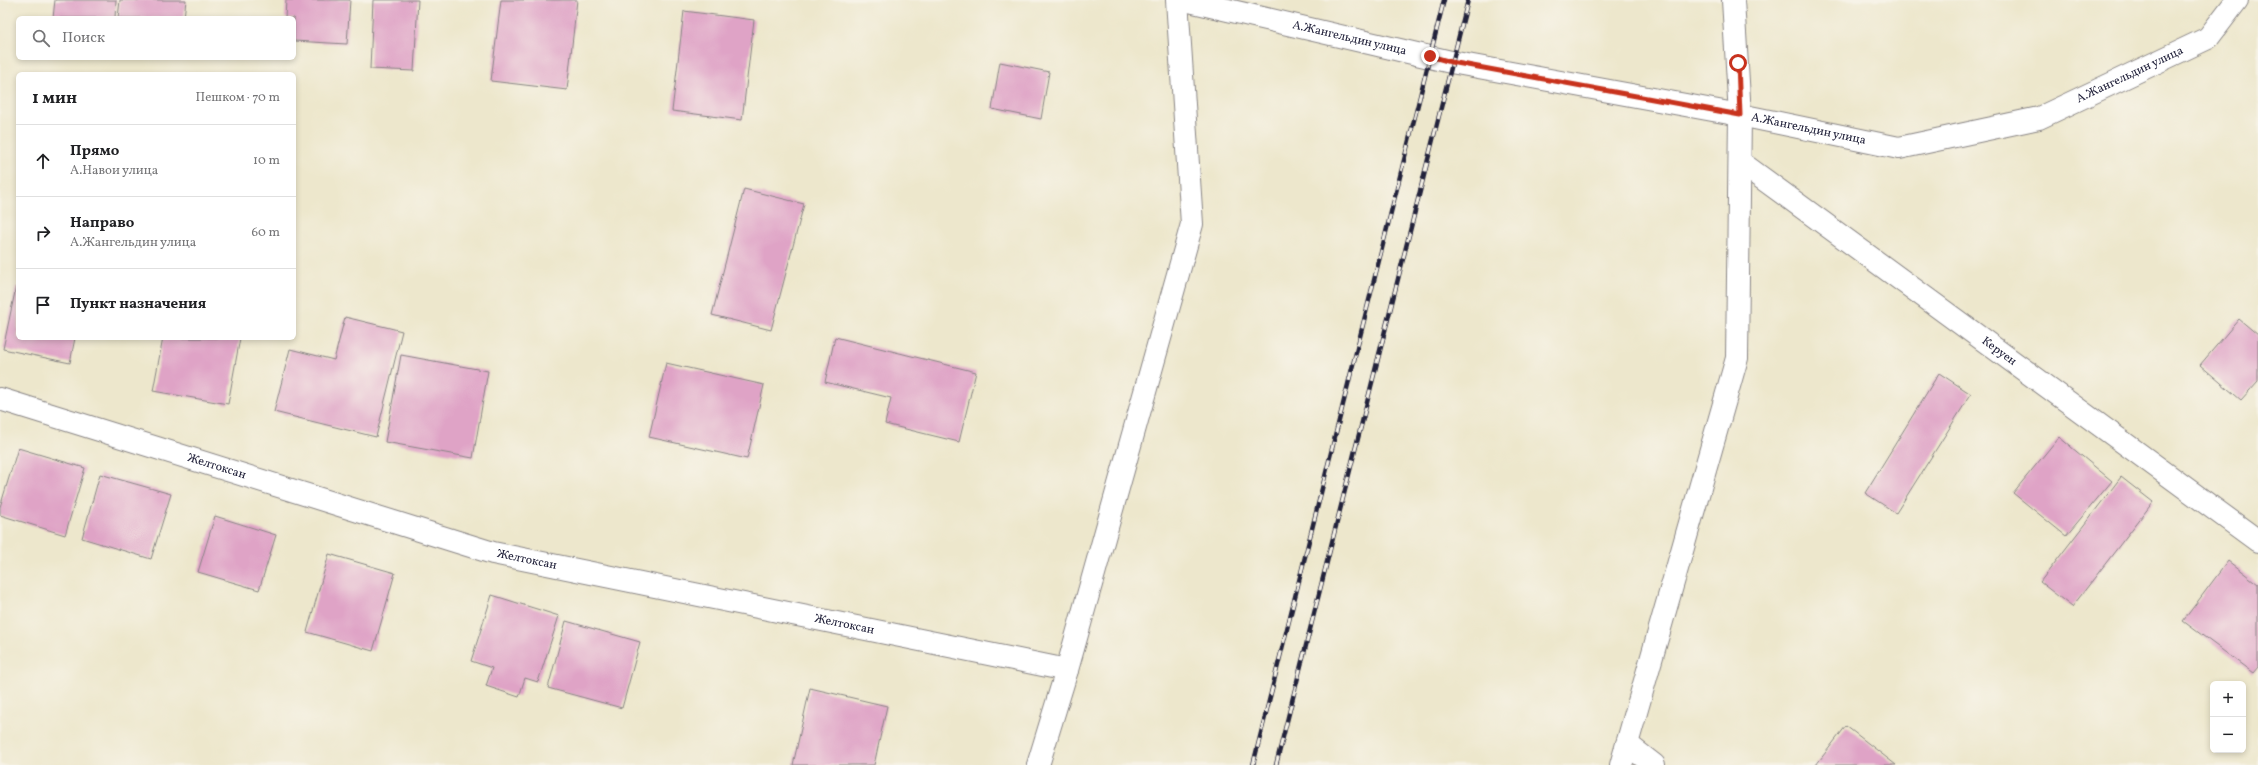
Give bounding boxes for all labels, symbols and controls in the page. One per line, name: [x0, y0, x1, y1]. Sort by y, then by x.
search box: [16, 16, 296, 60]
street label: А.Жангельдин улица: [1291, 17, 1408, 59]
icon: search: [30, 27, 52, 49]
text: Поиск: [62, 28, 105, 49]
street label: А.Жангельдин улица: [2074, 43, 2186, 107]
route end: [1421, 47, 1439, 65]
route start: [1729, 54, 1747, 72]
text: 1 мин: [32, 87, 77, 110]
text: Пешком · 70 m: [196, 89, 280, 107]
street label: А.Жангельдин улица: [1750, 110, 1867, 149]
text: Прямо: [70, 141, 119, 162]
icon: ahead: [32, 150, 54, 172]
text: 10 m: [253, 152, 280, 170]
text: А.Навои улица: [70, 162, 158, 180]
text: Направо: [70, 213, 134, 234]
icon: right: [32, 222, 54, 244]
text: 60 m: [252, 224, 280, 242]
text: А.Жангельдин улица: [70, 234, 196, 252]
icon: arrive: [32, 294, 54, 316]
text: Пункт назначения: [70, 294, 206, 315]
street label: Керуен: [1978, 333, 2020, 370]
street label: Желтоксан: [185, 450, 248, 483]
street label: Желтоксан: [495, 546, 558, 574]
street label: Желтоксан: [813, 611, 876, 639]
map controls: [2210, 681, 2246, 753]
button: +: [2210, 681, 2246, 717]
button: −: [2210, 717, 2246, 753]

